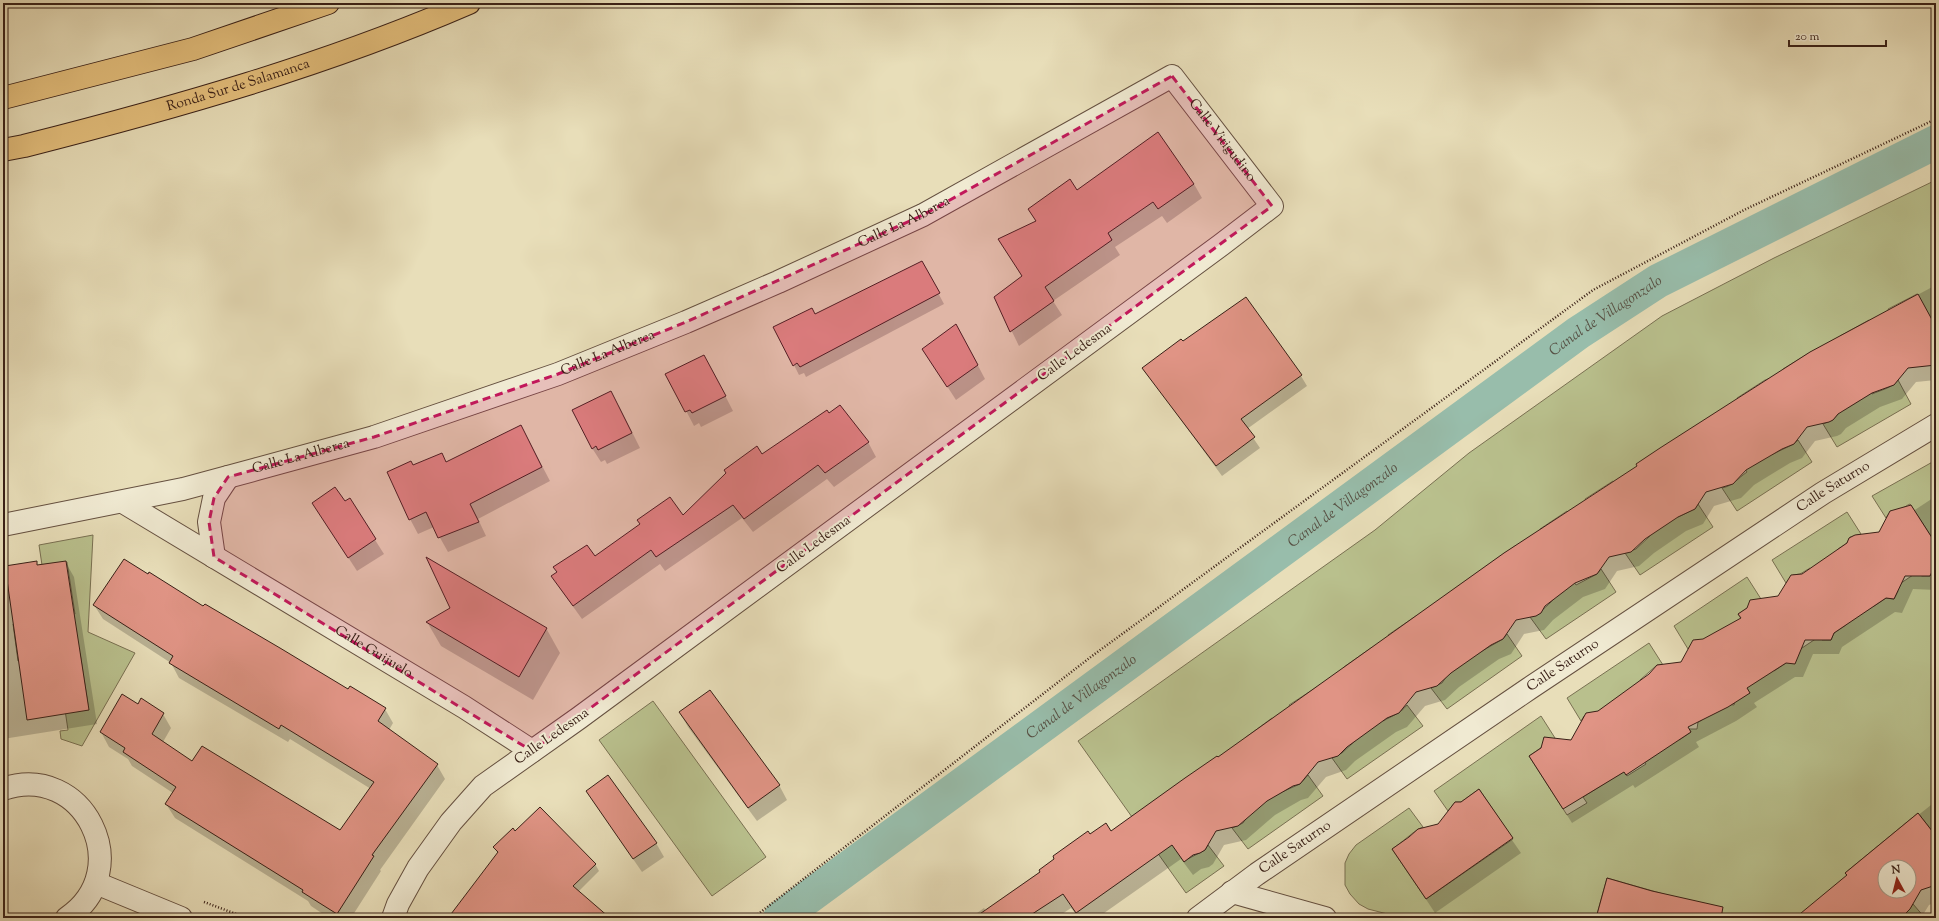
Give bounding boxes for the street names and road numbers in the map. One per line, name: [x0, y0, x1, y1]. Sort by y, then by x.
street label: Ronda Sur de Salamanca: [164, 54, 313, 117]
street label: Calle Vitigudino: [1183, 95, 1261, 187]
street label: Calle La Alberca: [855, 191, 954, 254]
street label: Calle Ledesma: [1034, 319, 1117, 387]
street label: Calle La Alberca: [558, 325, 659, 382]
street label: Calle La Alberca: [250, 434, 353, 480]
street label: Calle Saturno: [1793, 457, 1875, 518]
street label: Calle Ledesma: [773, 511, 856, 579]
street label: Calle Guijuelo: [330, 621, 416, 684]
street label: Calle Saturno: [1523, 634, 1604, 697]
street label: Calle Ledesma: [510, 703, 594, 770]
street label: Calle Saturno: [1255, 816, 1336, 880]

